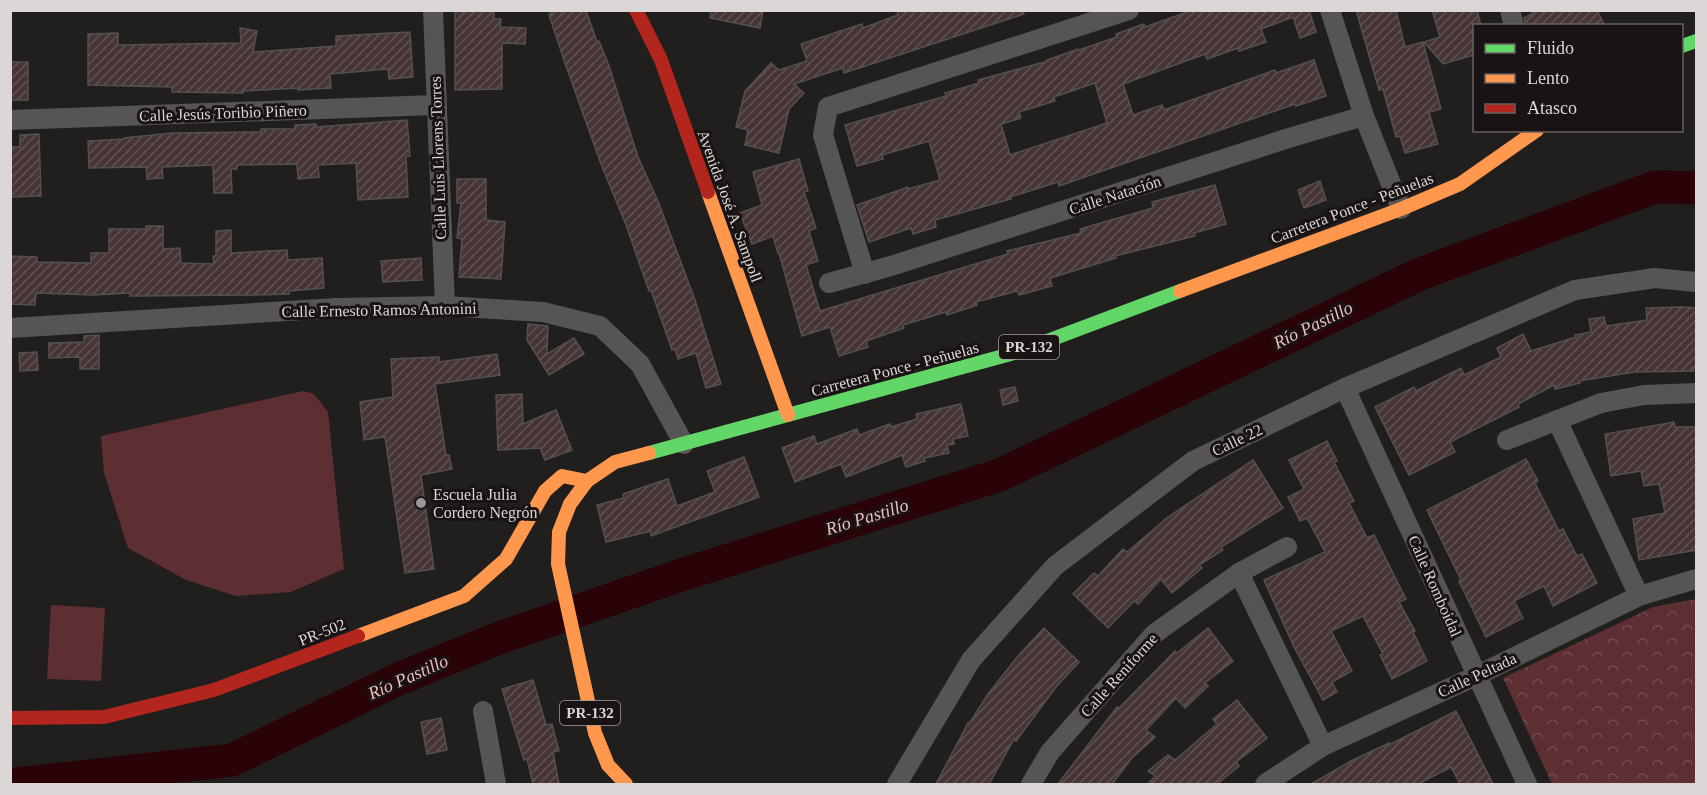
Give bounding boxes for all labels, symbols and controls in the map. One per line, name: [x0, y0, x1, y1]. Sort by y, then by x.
legend: [1473, 24, 1683, 132]
text: Fluido: [1527, 38, 1574, 58]
text: Lento: [1527, 68, 1569, 88]
street label: Calle Luis Llorens Torres: [427, 76, 449, 240]
text: Atasco: [1527, 98, 1577, 118]
street label: Calle Jesús Toribio Piñero: [139, 102, 307, 124]
street label: Avenida José A. Sampoll: [694, 128, 766, 285]
street label: Carretera Ponce - Peñuelas: [1268, 169, 1436, 247]
street label: Calle Natación: [1067, 172, 1163, 218]
water label: Río Pastillo: [1269, 297, 1356, 353]
street label: Calle Ernesto Ramos Antonini: [281, 300, 477, 320]
road number: PR-132: [999, 335, 1059, 359]
street label: Carretera Ponce - Peñuelas: [809, 338, 981, 400]
street label: Calle 22: [1209, 421, 1265, 459]
place label: Escuela Julia Cordero Negrón: [433, 486, 537, 522]
water label: Río Pastillo: [822, 495, 911, 539]
marker: Escuela Julia Cordero Negrón: [414, 496, 428, 510]
street label: Calle Romboidal: [1405, 533, 1465, 640]
street label: PR-502: [296, 615, 348, 649]
street label: Calle Reniforme: [1077, 630, 1161, 720]
street label: Calle Peltada: [1435, 649, 1519, 701]
water label: Río Pastillo: [364, 650, 451, 704]
road number: PR-132: [560, 701, 620, 725]

